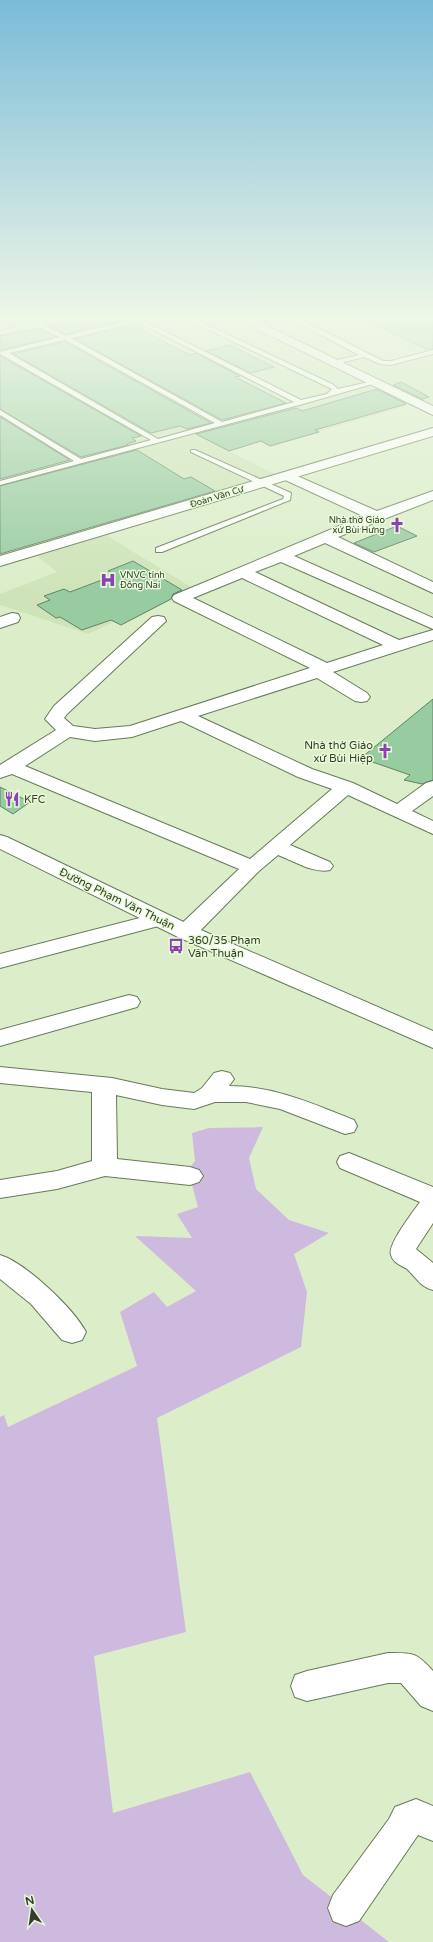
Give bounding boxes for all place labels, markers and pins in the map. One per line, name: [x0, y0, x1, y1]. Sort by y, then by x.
place label: Nhà thờ Giáo xứ Bùi Hưng: [329, 515, 386, 536]
church icon: Nhà thờ Giáo xứ Bùi Hưng: [388, 516, 406, 534]
place label: VNVC tỉnh Đồng Nai: [120, 570, 165, 591]
hospital icon: VNVC tỉnh Đồng Nai: [99, 571, 117, 589]
place label: Nhà thờ Giáo xứ Bùi Hiệp: [304, 739, 373, 765]
church icon: Nhà thờ Giáo xứ Bùi Hiệp: [376, 742, 394, 760]
restaurant icon: KFC: [3, 790, 21, 808]
place label: KFC: [24, 793, 46, 806]
place label: 360/35 Phạm Văn Thuận: [188, 934, 261, 960]
bus stop icon: 360/35 Phạm Văn Thuận: [167, 937, 185, 955]

